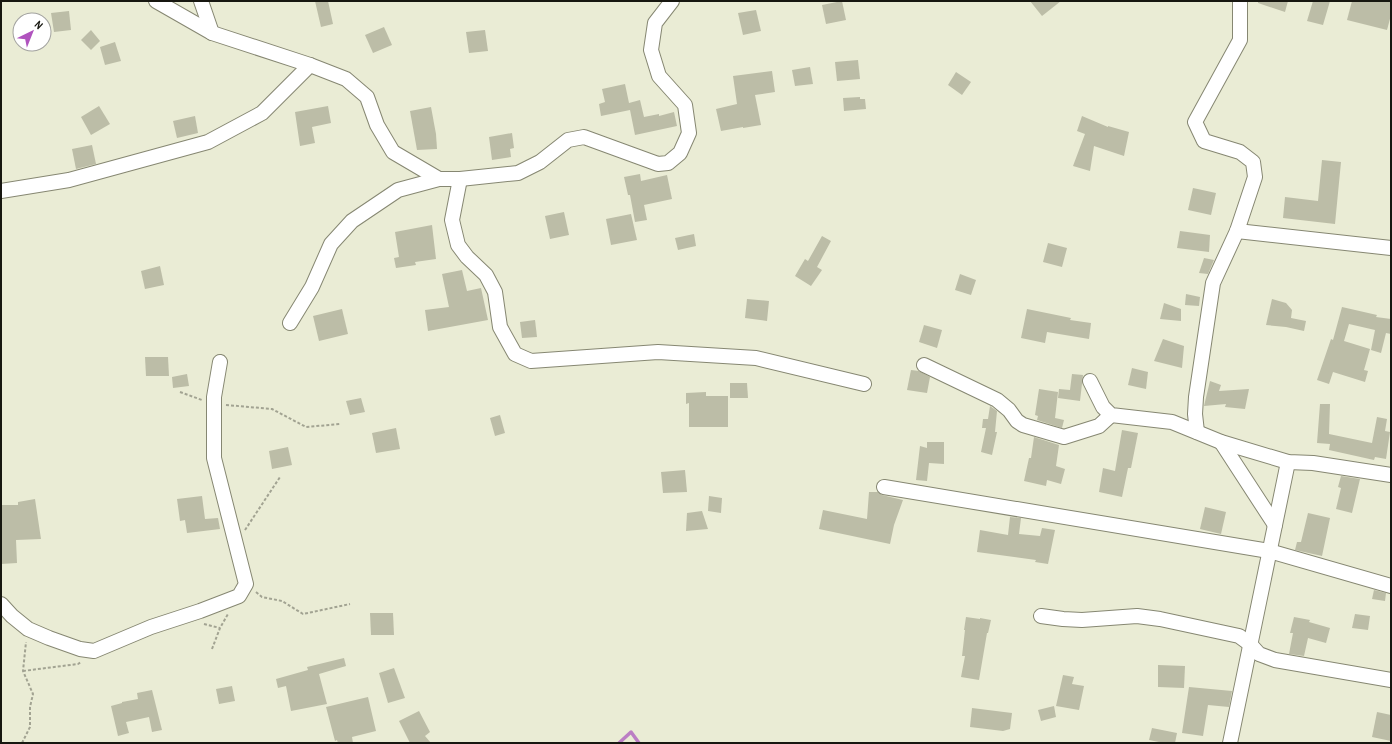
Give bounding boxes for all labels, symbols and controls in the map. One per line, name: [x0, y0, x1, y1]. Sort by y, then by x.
north arrow: [12, 12, 52, 52]
text: N: [32, 17, 46, 32]

